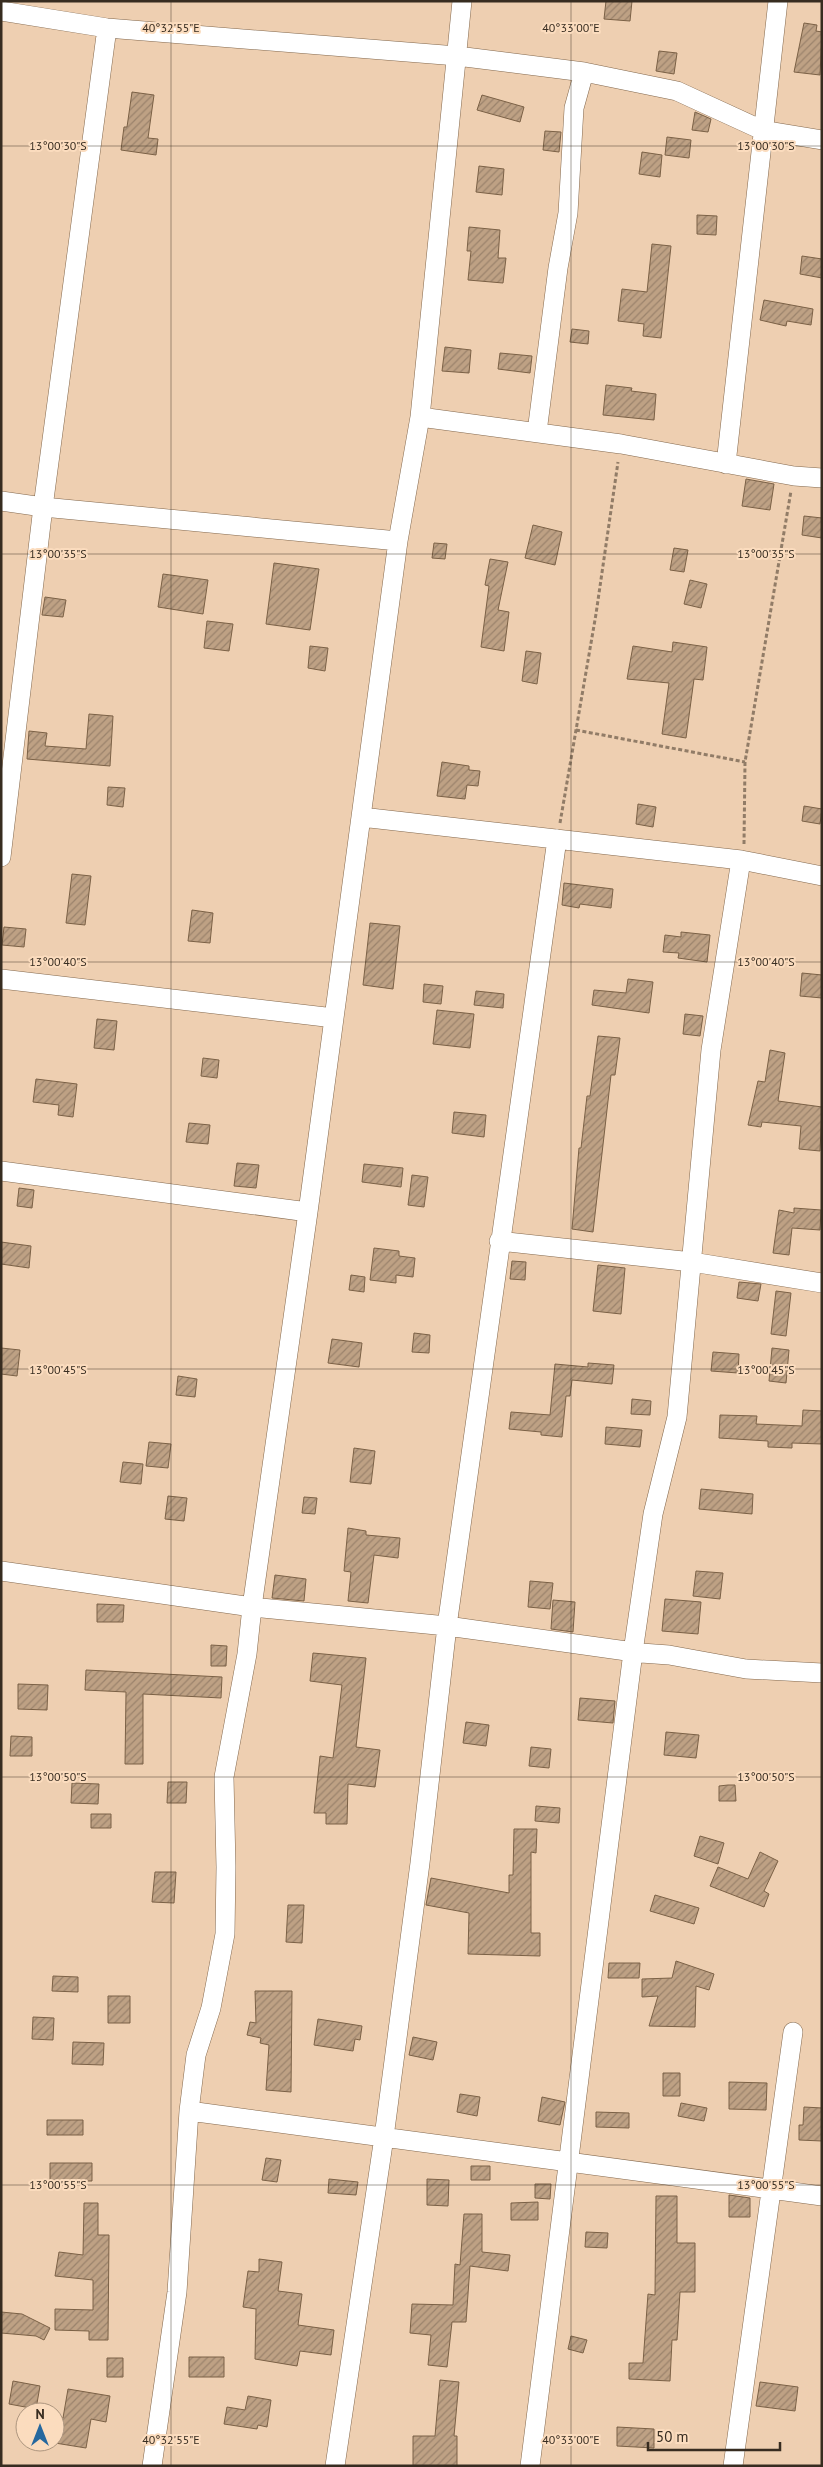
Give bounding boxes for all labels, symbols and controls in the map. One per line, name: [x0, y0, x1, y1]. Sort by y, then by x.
text: 40°32'55"E: [142, 20, 200, 35]
text: 40°33'00"E: [542, 20, 600, 35]
text: 13°00'30"S: [29, 138, 87, 153]
text: 13°00'30"S: [737, 138, 795, 153]
text: 13°00'35"S: [29, 546, 87, 561]
text: 13°00'35"S: [737, 546, 795, 561]
text: 13°00'40"S: [29, 954, 87, 969]
text: 13°00'40"S: [737, 954, 795, 969]
text: 13°00'45"S: [29, 1362, 87, 1377]
text: 13°00'45"S: [737, 1362, 795, 1377]
text: 13°00'50"S: [29, 1769, 87, 1784]
text: 13°00'50"S: [737, 1769, 795, 1784]
text: 13°00'55"S: [29, 2177, 87, 2192]
text: 13°00'55"S: [737, 2177, 795, 2192]
north arrow: [15, 2402, 65, 2452]
text: N: [35, 2405, 45, 2423]
scale bar: [648, 2420, 780, 2452]
text: 50 m: [656, 2427, 689, 2446]
text: 40°32'55"E: [142, 2432, 200, 2447]
text: 40°33'00"E: [542, 2432, 600, 2447]

